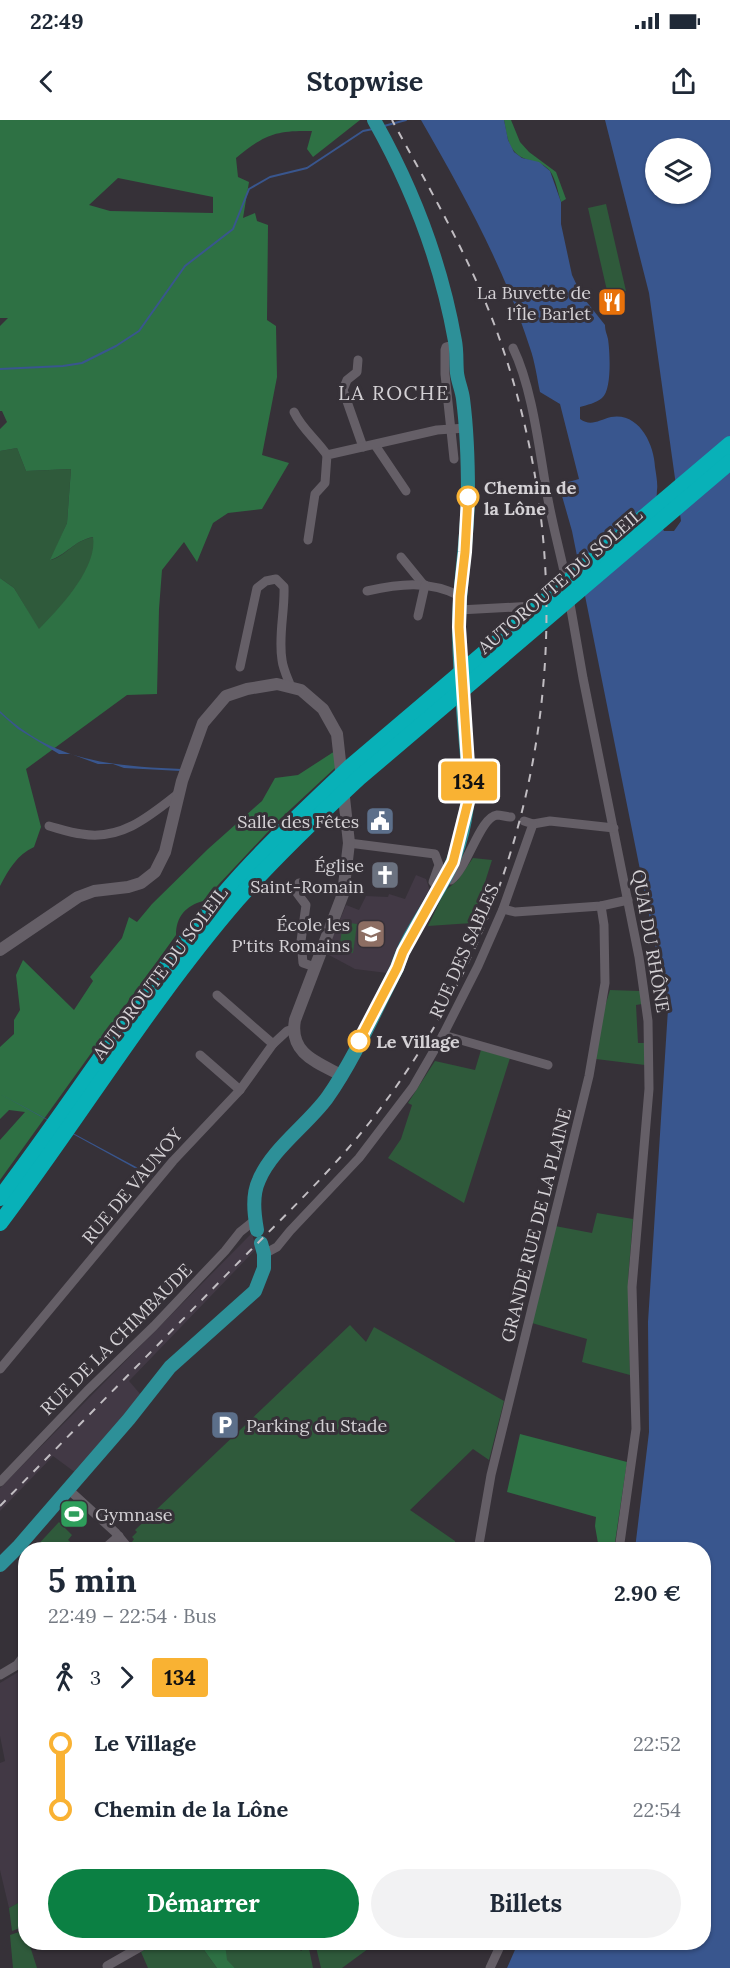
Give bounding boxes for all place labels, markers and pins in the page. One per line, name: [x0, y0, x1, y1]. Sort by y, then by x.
place label: La Buvette de l'Île Barlet: [477, 281, 591, 325]
restaurant icon: La Buvette de l'Île Barlet: [596, 286, 628, 318]
place label: Chemin de la Lône: [484, 476, 577, 520]
marker: Chemin de la Lône: [457, 486, 479, 508]
public building icon: Salle des Fêtes: [364, 805, 396, 837]
place label: Salle des Fêtes: [237, 810, 359, 833]
place label: Église Saint-Romain: [250, 854, 364, 898]
church icon: Église Saint-Romain: [369, 859, 401, 891]
place label: École les P'tits Romains: [232, 913, 350, 957]
school or university icon: École les P'tits Romains: [355, 918, 387, 950]
marker: Le Village: [348, 1030, 370, 1052]
place label: Le Village: [376, 1030, 460, 1053]
parking icon: Parking du Stade: [209, 1409, 241, 1441]
place label: Parking du Stade: [246, 1414, 388, 1437]
sports icon: Gymnase: [58, 1498, 90, 1530]
place label: Gymnase: [95, 1503, 173, 1526]

